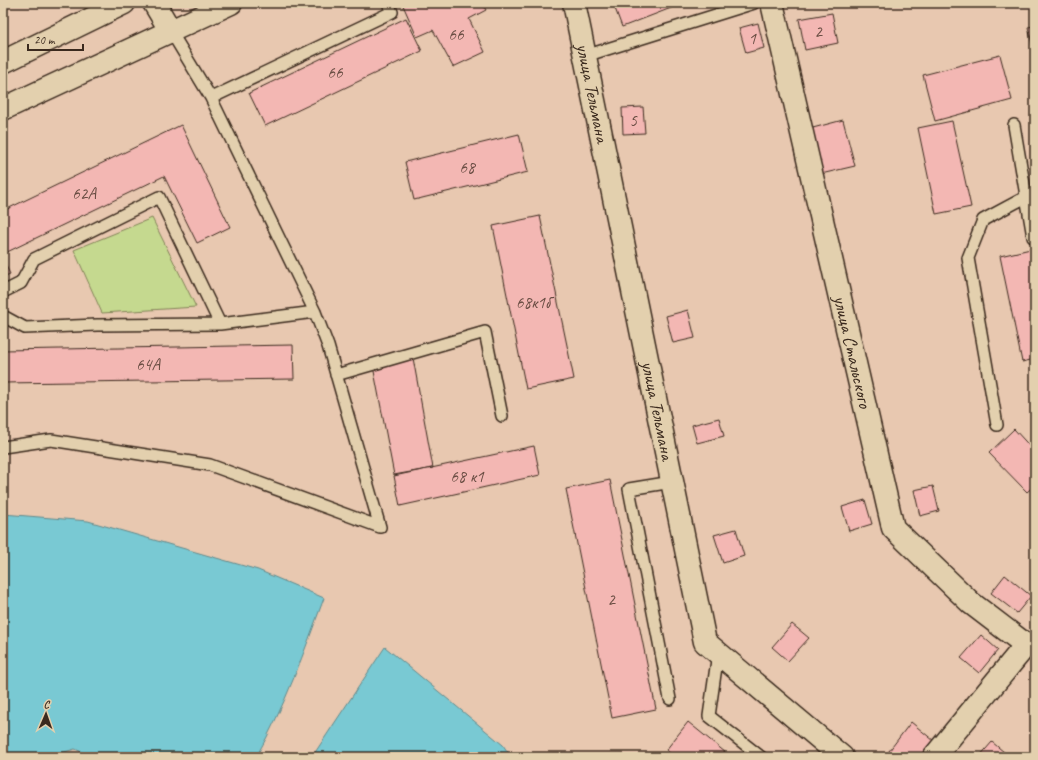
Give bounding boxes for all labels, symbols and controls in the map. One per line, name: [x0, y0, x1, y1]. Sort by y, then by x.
house number: 2: [814, 21, 823, 42]
house number: 66: [448, 24, 465, 45]
scale bar: [28, 26, 83, 52]
house number: 1: [748, 28, 757, 49]
text: 20 m: [34, 32, 56, 48]
street label: улица Тельмана: [570, 40, 615, 147]
house number: 66: [327, 62, 344, 83]
house number: 5: [629, 110, 638, 131]
house number: 68: [459, 157, 477, 178]
house number: 62А: [72, 183, 97, 204]
house number: 68к1б: [516, 292, 555, 313]
street label: улица Стальского: [828, 292, 877, 412]
house number: 64А: [136, 354, 161, 375]
street label: улица Тельмана: [635, 358, 680, 464]
house number: 68 к1: [450, 466, 485, 487]
house number: 2: [607, 589, 616, 610]
north arrow: [26, 694, 66, 734]
text: С: [43, 697, 51, 711]

